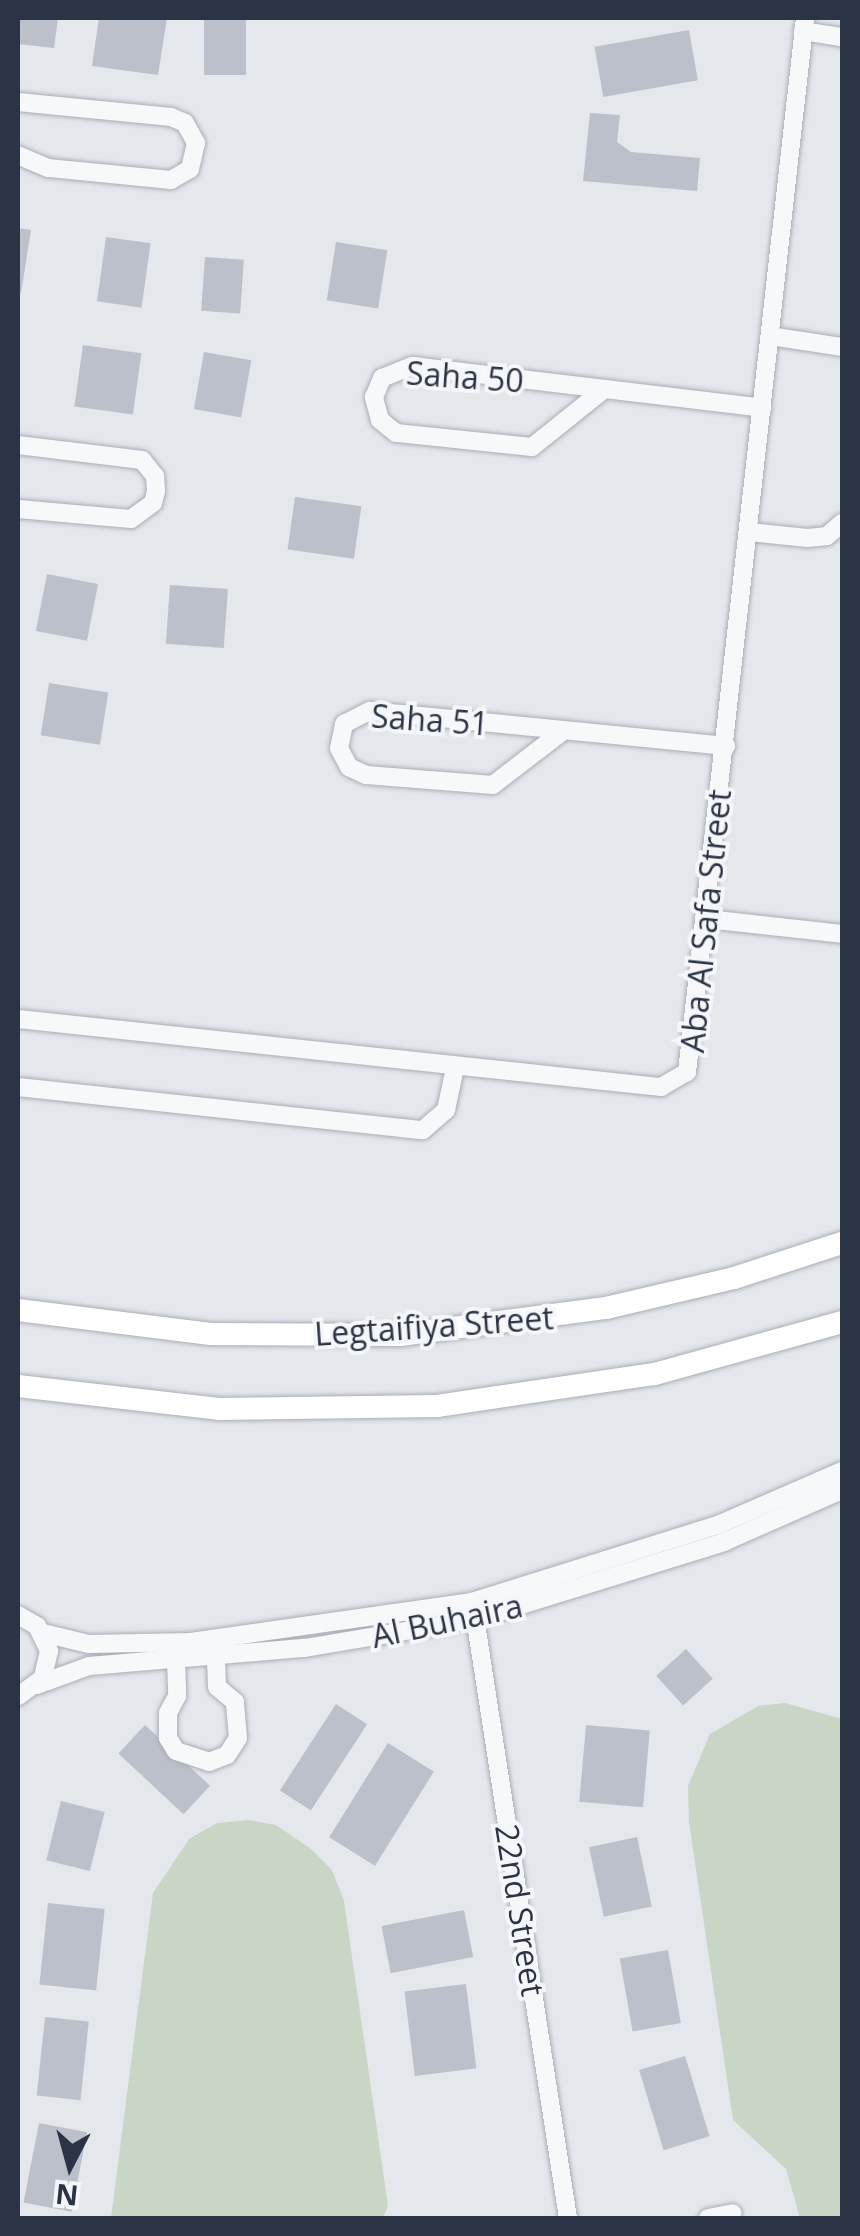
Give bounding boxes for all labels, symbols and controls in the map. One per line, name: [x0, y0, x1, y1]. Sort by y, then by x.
street label: Saha 50: [405, 354, 525, 400]
street label: Saha 51: [370, 697, 490, 743]
street label: Aba Al Safa Street: [673, 788, 739, 1054]
street label: Legtaifiya Street: [313, 1298, 555, 1354]
street label: Al Buhaira: [368, 1586, 526, 1656]
street label: 22nd Street: [487, 1821, 553, 1999]
north arrow: [20, 2116, 120, 2216]
text: N: [54, 2176, 80, 2216]

